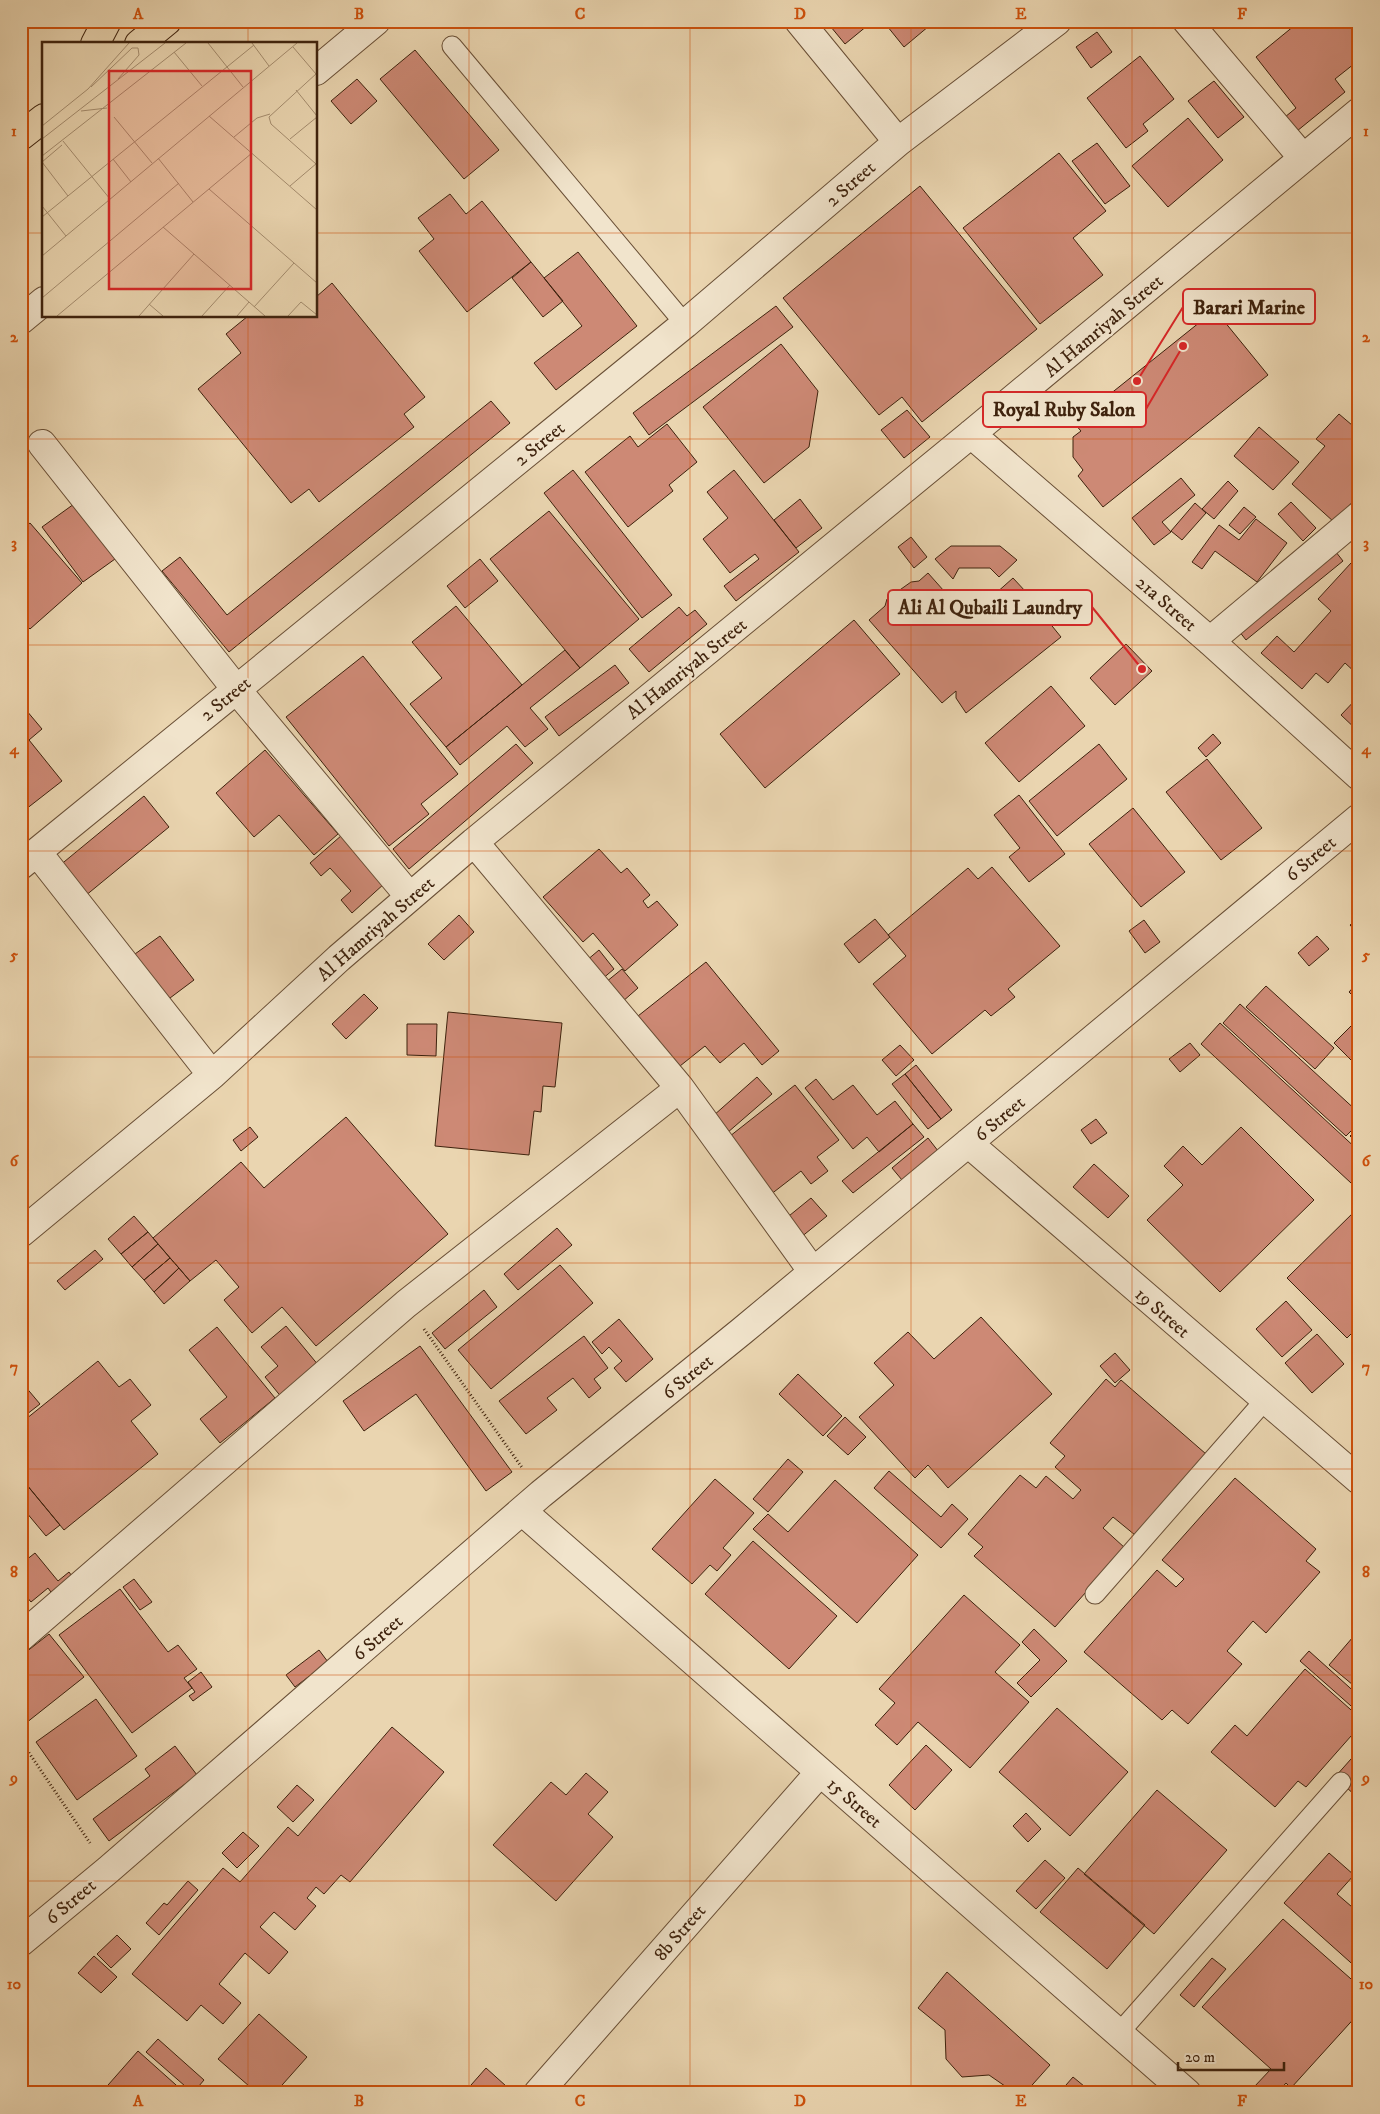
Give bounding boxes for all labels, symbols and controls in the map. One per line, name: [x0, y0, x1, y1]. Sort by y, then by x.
text: A: [132, 4, 144, 24]
text: B: [354, 4, 364, 24]
text: C: [575, 4, 585, 24]
text: D: [794, 4, 806, 24]
text: E: [1015, 4, 1027, 24]
text: F: [1237, 4, 1247, 24]
inset map: [42, 42, 318, 318]
text: 1: [11, 121, 17, 141]
text: 1: [1363, 121, 1369, 141]
street label: 2 Street: [821, 156, 881, 212]
street label: Al Hamriyah Street: [1040, 270, 1168, 383]
callout: Barari Marine: [1183, 289, 1315, 324]
text: Barari Marine: [1193, 296, 1306, 321]
text: 2: [10, 327, 19, 347]
text: 2: [1362, 327, 1371, 347]
callout: Royal Ruby Salon: [983, 392, 1146, 427]
text: Royal Ruby Salon: [993, 398, 1136, 423]
street label: 2 Street: [510, 417, 570, 471]
text: 3: [11, 533, 17, 553]
text: 3: [1363, 533, 1369, 553]
street label: 21a Street: [1131, 571, 1201, 637]
callout: Ali Al Qubaili Laundry: [888, 590, 1092, 625]
text: Ali Al Qubaili Laundry: [897, 596, 1083, 621]
street label: Al Hamriyah Street: [622, 614, 752, 725]
street label: 2 Street: [196, 672, 256, 726]
text: 4: [8, 739, 19, 759]
text: 4: [1360, 739, 1371, 759]
street label: 6 Street: [1281, 831, 1341, 887]
street label: Al Hamriyah Street: [313, 872, 439, 986]
text: 5: [9, 945, 18, 965]
text: 5: [1361, 945, 1370, 965]
street label: 6 Street: [970, 1091, 1030, 1147]
text: 6: [10, 1151, 20, 1171]
text: 6: [1362, 1151, 1372, 1171]
street label: 19 Street: [1130, 1283, 1194, 1343]
street label: 6 Street: [658, 1350, 718, 1405]
text: 7: [10, 1357, 18, 1377]
text: 7: [1362, 1357, 1370, 1377]
text: 8: [10, 1562, 18, 1582]
text: 8: [1362, 1562, 1370, 1582]
street label: 6 Street: [348, 1610, 408, 1666]
text: 9: [9, 1768, 18, 1788]
text: 9: [1361, 1768, 1370, 1788]
street label: 15 Street: [822, 1773, 886, 1833]
street label: 6 Street: [41, 1874, 101, 1930]
street label: 8b Street: [649, 1900, 711, 1966]
text: 10: [7, 1974, 22, 1994]
text: 10: [1359, 1974, 1374, 1994]
scale bar: [1178, 2039, 1284, 2071]
text: 20 m: [1185, 2048, 1215, 2067]
text: A: [132, 2091, 144, 2111]
text: B: [354, 2091, 364, 2111]
text: C: [575, 2091, 585, 2111]
text: D: [794, 2091, 806, 2111]
text: E: [1015, 2091, 1027, 2111]
text: F: [1237, 2091, 1247, 2111]

